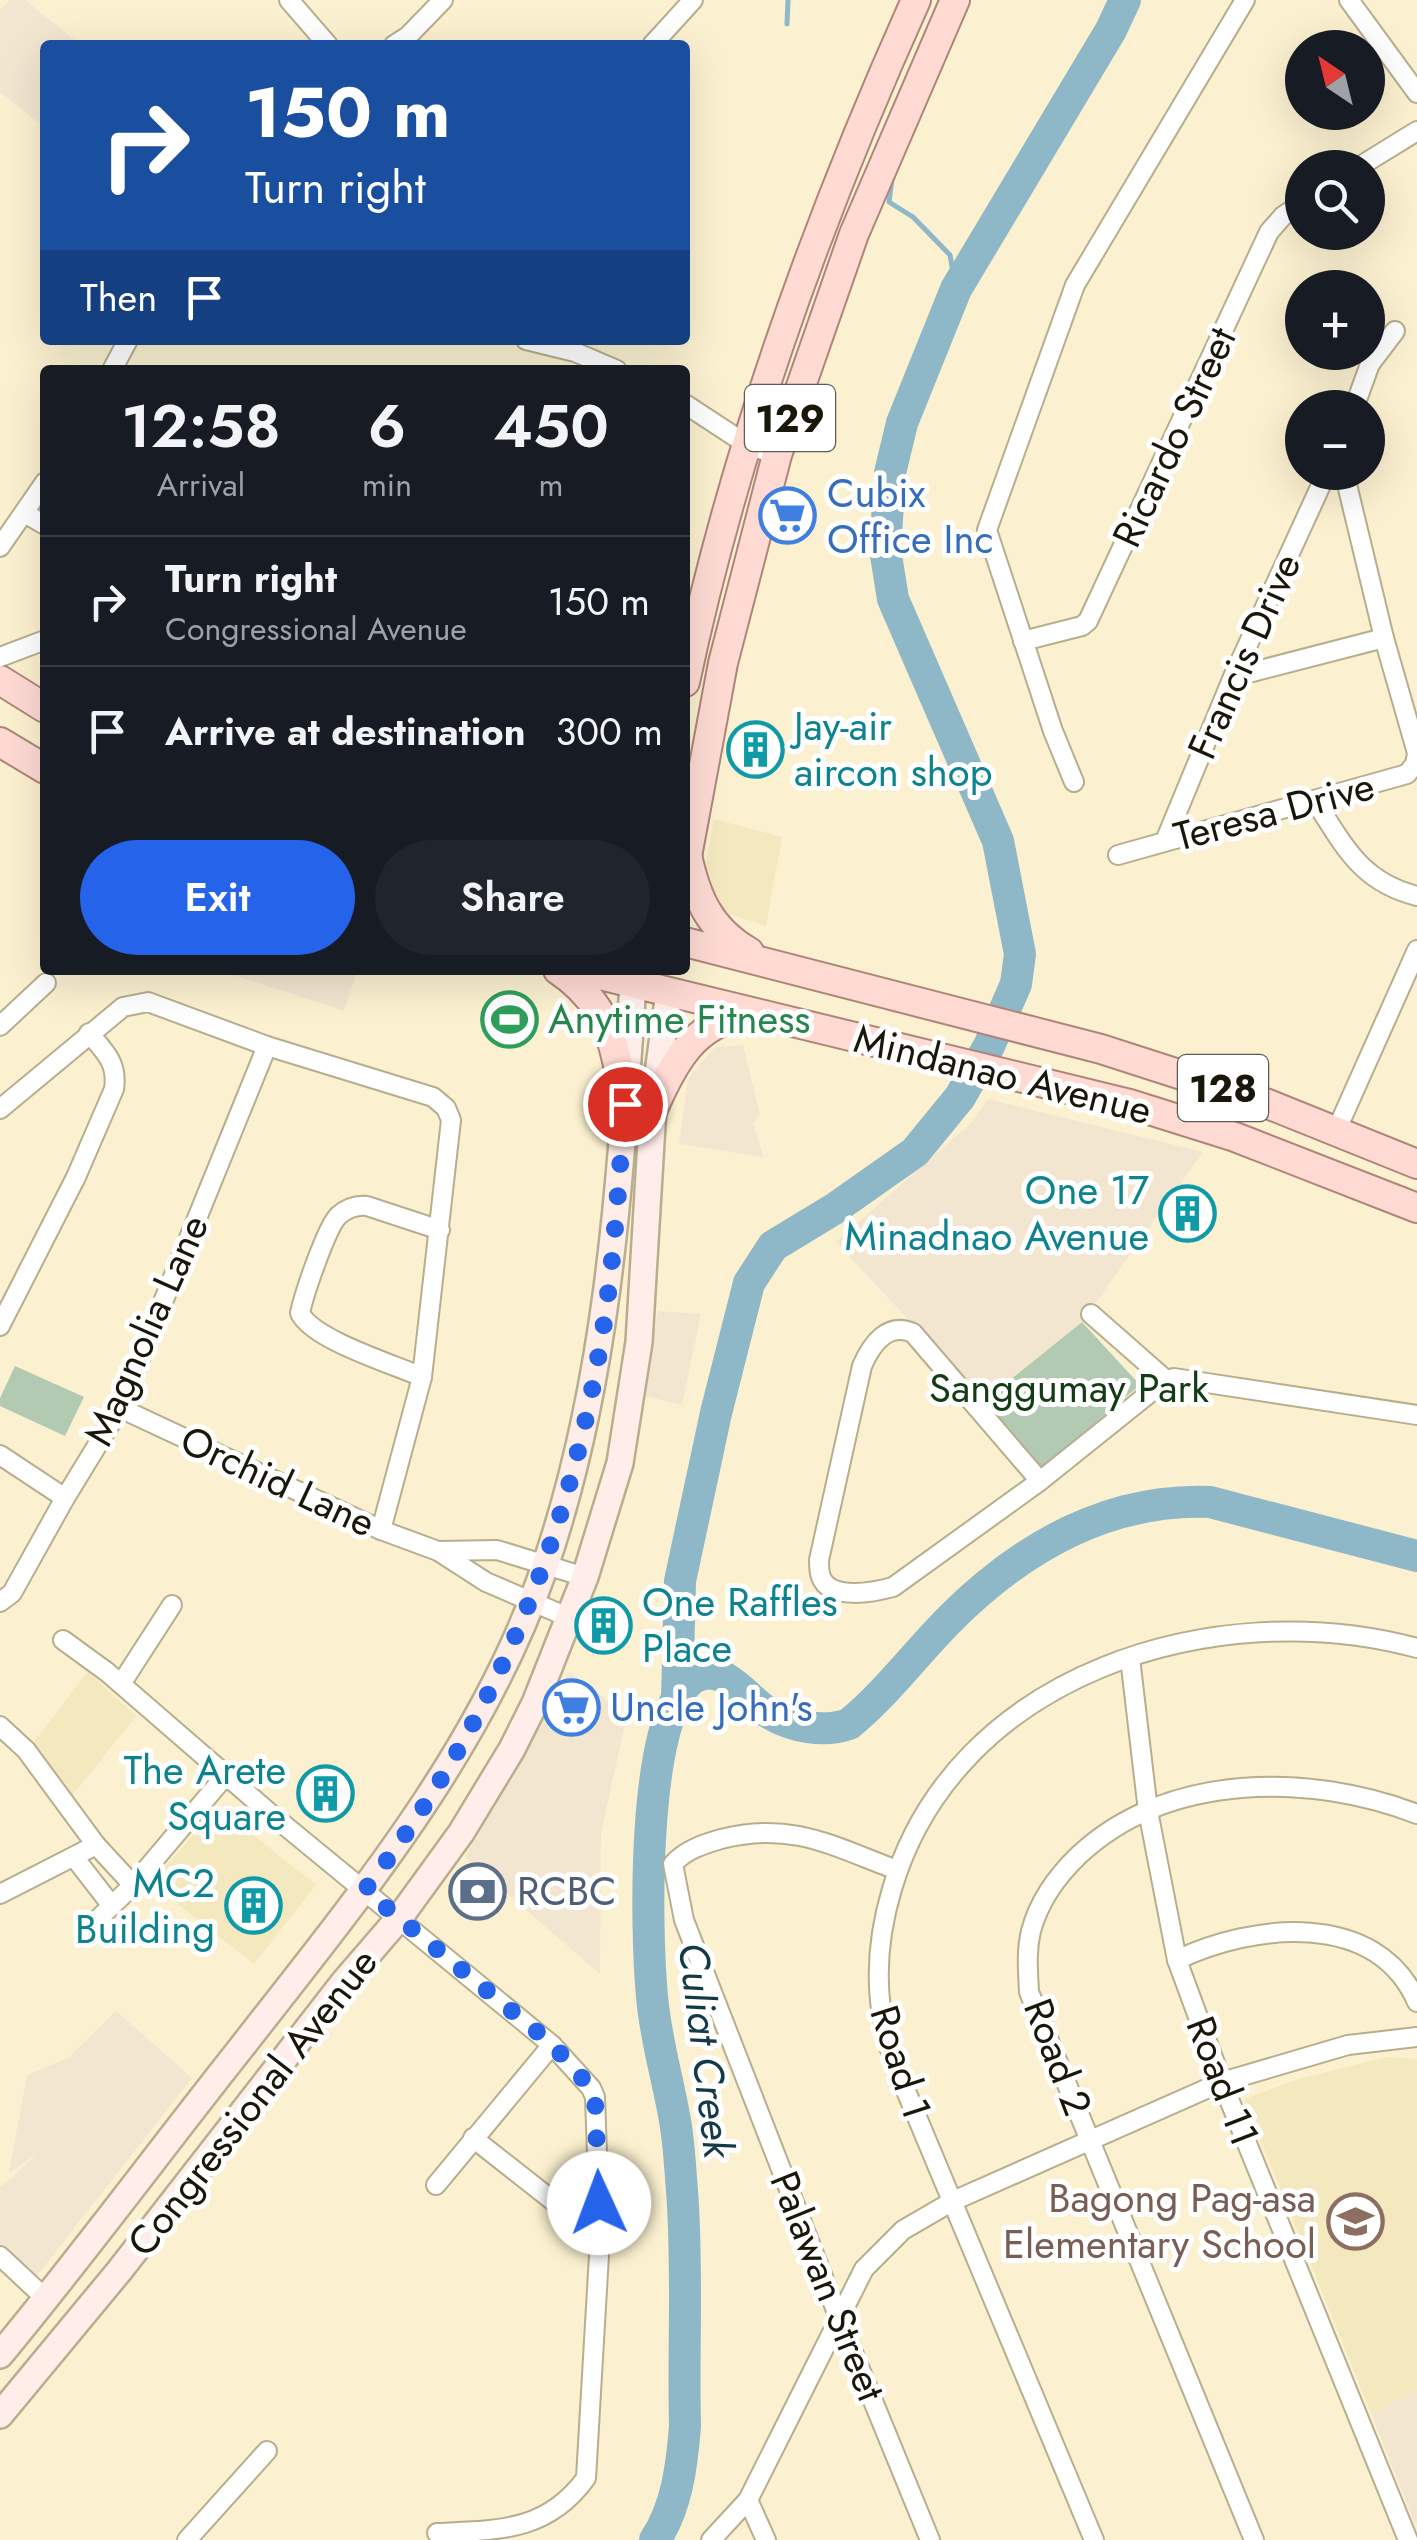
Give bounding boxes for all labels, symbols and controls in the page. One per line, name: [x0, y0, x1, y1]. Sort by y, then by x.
north arrow: [1285, 30, 1385, 130]
map controls: [1285, 30, 1385, 490]
text: 150 m: [245, 62, 451, 163]
icon: right: [80, 80, 210, 210]
button: search: [1285, 150, 1385, 250]
text: Turn right: [245, 155, 426, 220]
text: Then: [80, 270, 157, 325]
icon: arrive: [177, 270, 232, 325]
button: +: [1285, 270, 1385, 370]
street label: Ricardo Street: [1098, 317, 1251, 557]
text: 12:58: [121, 383, 281, 470]
text: 6: [368, 383, 406, 470]
text: 450: [493, 383, 609, 470]
road number: 129: [745, 385, 835, 451]
button: −: [1285, 390, 1385, 490]
text: Arrival: [157, 462, 245, 508]
text: min: [362, 462, 412, 508]
text: m: [538, 462, 563, 508]
place label: Cubix Office Inc: [827, 464, 994, 568]
supermarket icon: Cubix Office Inc: [758, 486, 818, 546]
street label: Francis Drive: [1173, 544, 1315, 768]
text: Turn right: [165, 551, 337, 606]
icon: right: [80, 574, 135, 629]
text: 150 m: [548, 574, 650, 629]
text: Congressional Avenue: [165, 606, 467, 652]
place label: Jay-air aircon shop: [789, 697, 992, 801]
icon: arrive: [80, 704, 135, 759]
text: Arrive at destination: [165, 704, 526, 759]
text: 300 m: [556, 704, 663, 759]
building icon: Jay-air aircon shop: [725, 719, 785, 779]
street label: Teresa Drive: [1167, 756, 1381, 866]
button: Exit: [80, 840, 355, 955]
button: Share: [375, 840, 650, 955]
sports icon: Anytime Fitness: [479, 989, 539, 1049]
place label: Anytime Fitness: [548, 990, 810, 1048]
street label: Mindanao Avenue: [848, 1009, 1158, 1139]
road number: 128: [1178, 1055, 1268, 1121]
pin: [583, 1062, 668, 1147]
icon: arrive: [598, 1077, 653, 1132]
place label: One 17 Minadnao Avenue: [844, 1161, 1149, 1265]
building icon: One 17 Minadnao Avenue: [1158, 1183, 1218, 1243]
street label: Magnolia Lane: [69, 1205, 223, 1455]
park label: Sanggumay Park: [929, 1359, 1209, 1417]
street label: Orchid Lane: [171, 1411, 385, 1551]
place label: One Raffles Place: [642, 1573, 838, 1677]
building icon: One Raffles Place: [573, 1595, 633, 1655]
supermarket icon: Uncle John's: [541, 1677, 601, 1737]
place label: Uncle John's: [610, 1678, 813, 1736]
place label: The Arete Square: [123, 1741, 286, 1845]
building icon: The Arete Square: [295, 1763, 355, 1823]
place label: MC2 Building: [75, 1854, 215, 1958]
bank icon: RCBC: [448, 1861, 508, 1921]
place label: RCBC: [517, 1862, 617, 1920]
building icon: MC2 Building: [224, 1876, 284, 1936]
street label: Congressional Avenue: [113, 1935, 391, 2269]
water label: Culiat Creek: [663, 1939, 750, 2163]
street label: Road 2: [1009, 1990, 1107, 2124]
street label: Road 1: [855, 1998, 947, 2126]
street label: Road 11: [1172, 2008, 1274, 2154]
position arrow: [547, 2151, 651, 2255]
street label: Palawan Street: [756, 2162, 901, 2410]
place label: Bagong Pag-asa Elementary School: [1003, 2169, 1316, 2273]
school or university icon: Bagong Pag-asa Elementary School: [1325, 2191, 1385, 2251]

